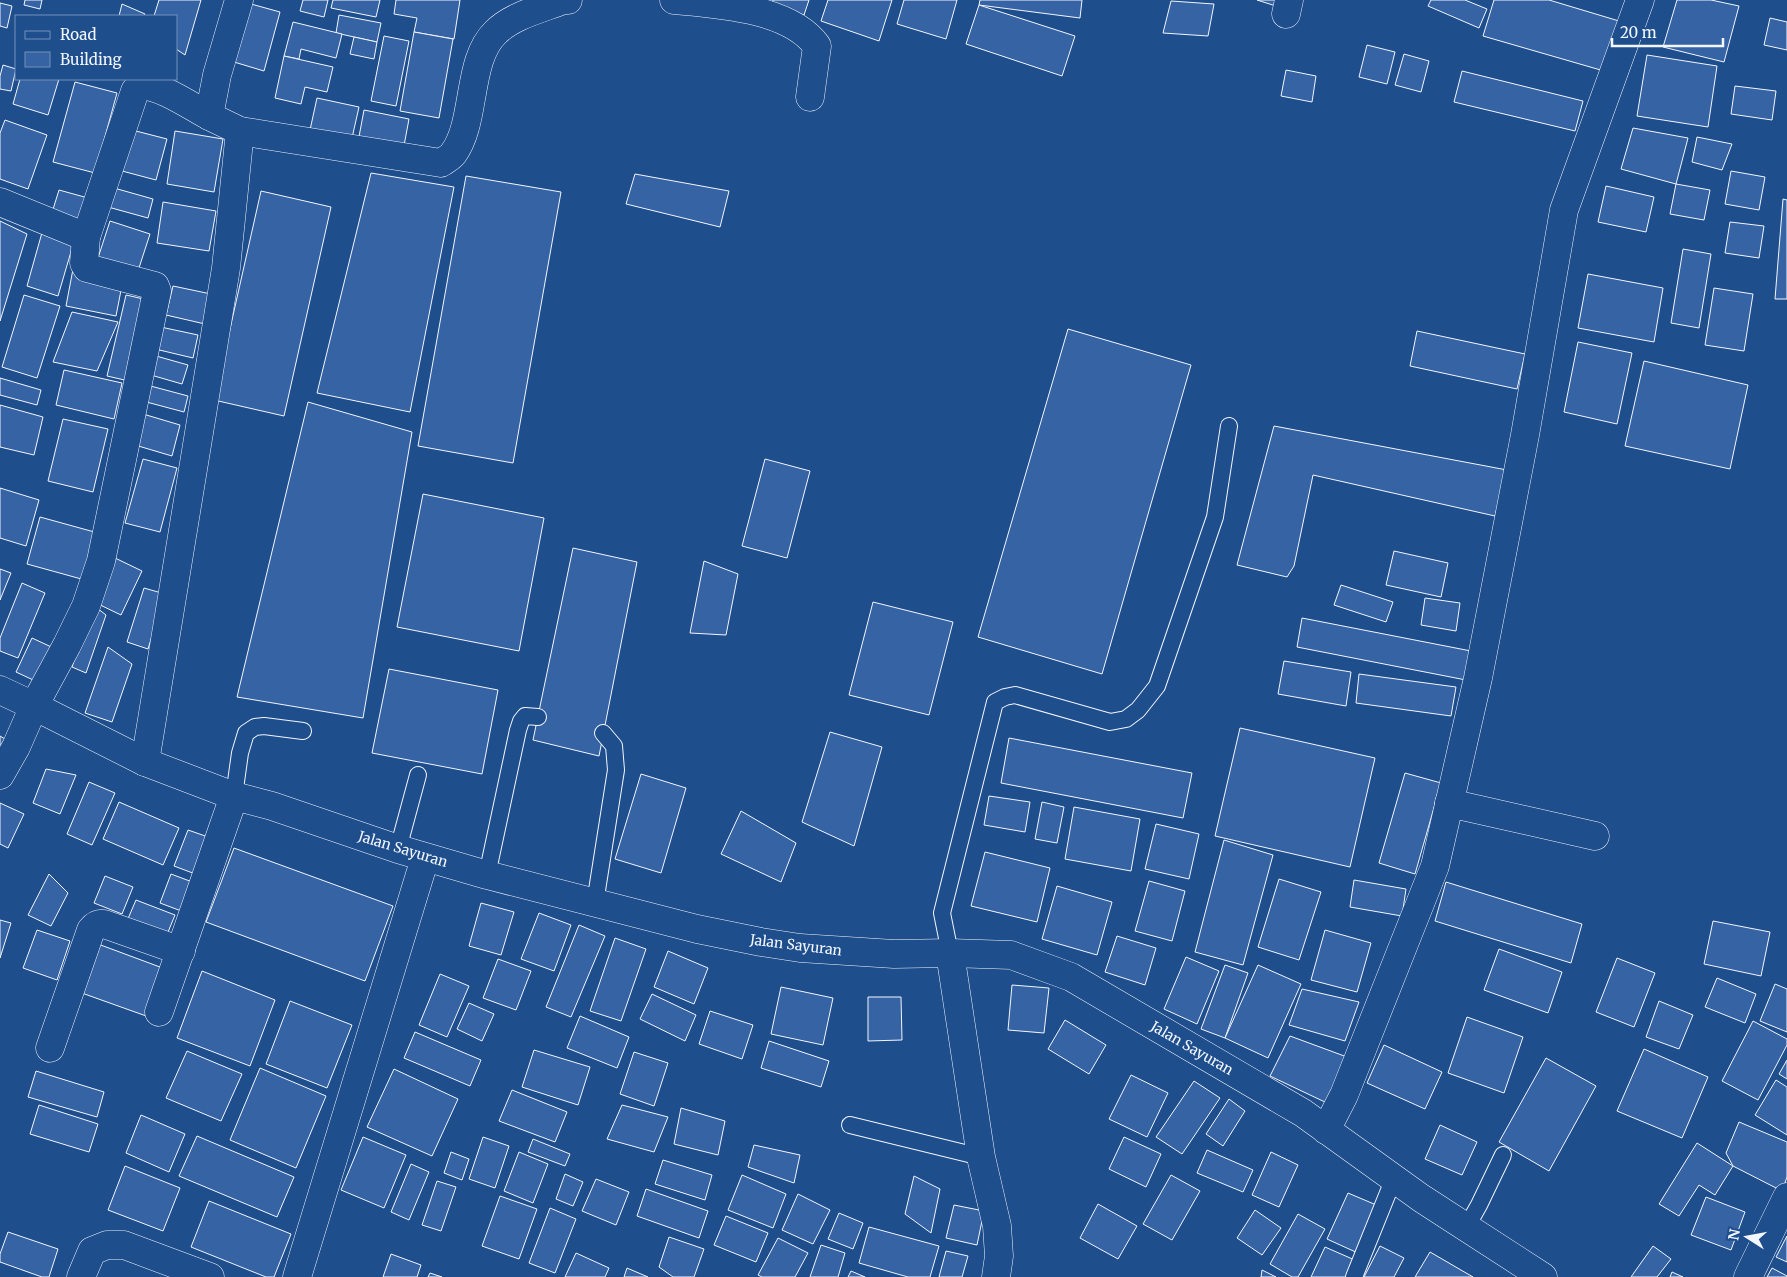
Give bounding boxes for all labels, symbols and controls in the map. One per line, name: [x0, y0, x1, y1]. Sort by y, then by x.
legend: [15, 15, 178, 80]
scale bar: [1612, 15, 1723, 47]
text: 20 m: [1620, 23, 1657, 42]
text: Road: [60, 25, 96, 44]
text: Building: [60, 50, 122, 69]
street label: Jalan Sayuran: [355, 827, 450, 871]
street label: Jalan Sayuran: [748, 930, 843, 960]
street label: Jalan Sayuran: [1147, 1017, 1237, 1079]
north arrow: [1722, 1212, 1772, 1262]
text: N: [1724, 1227, 1744, 1242]

